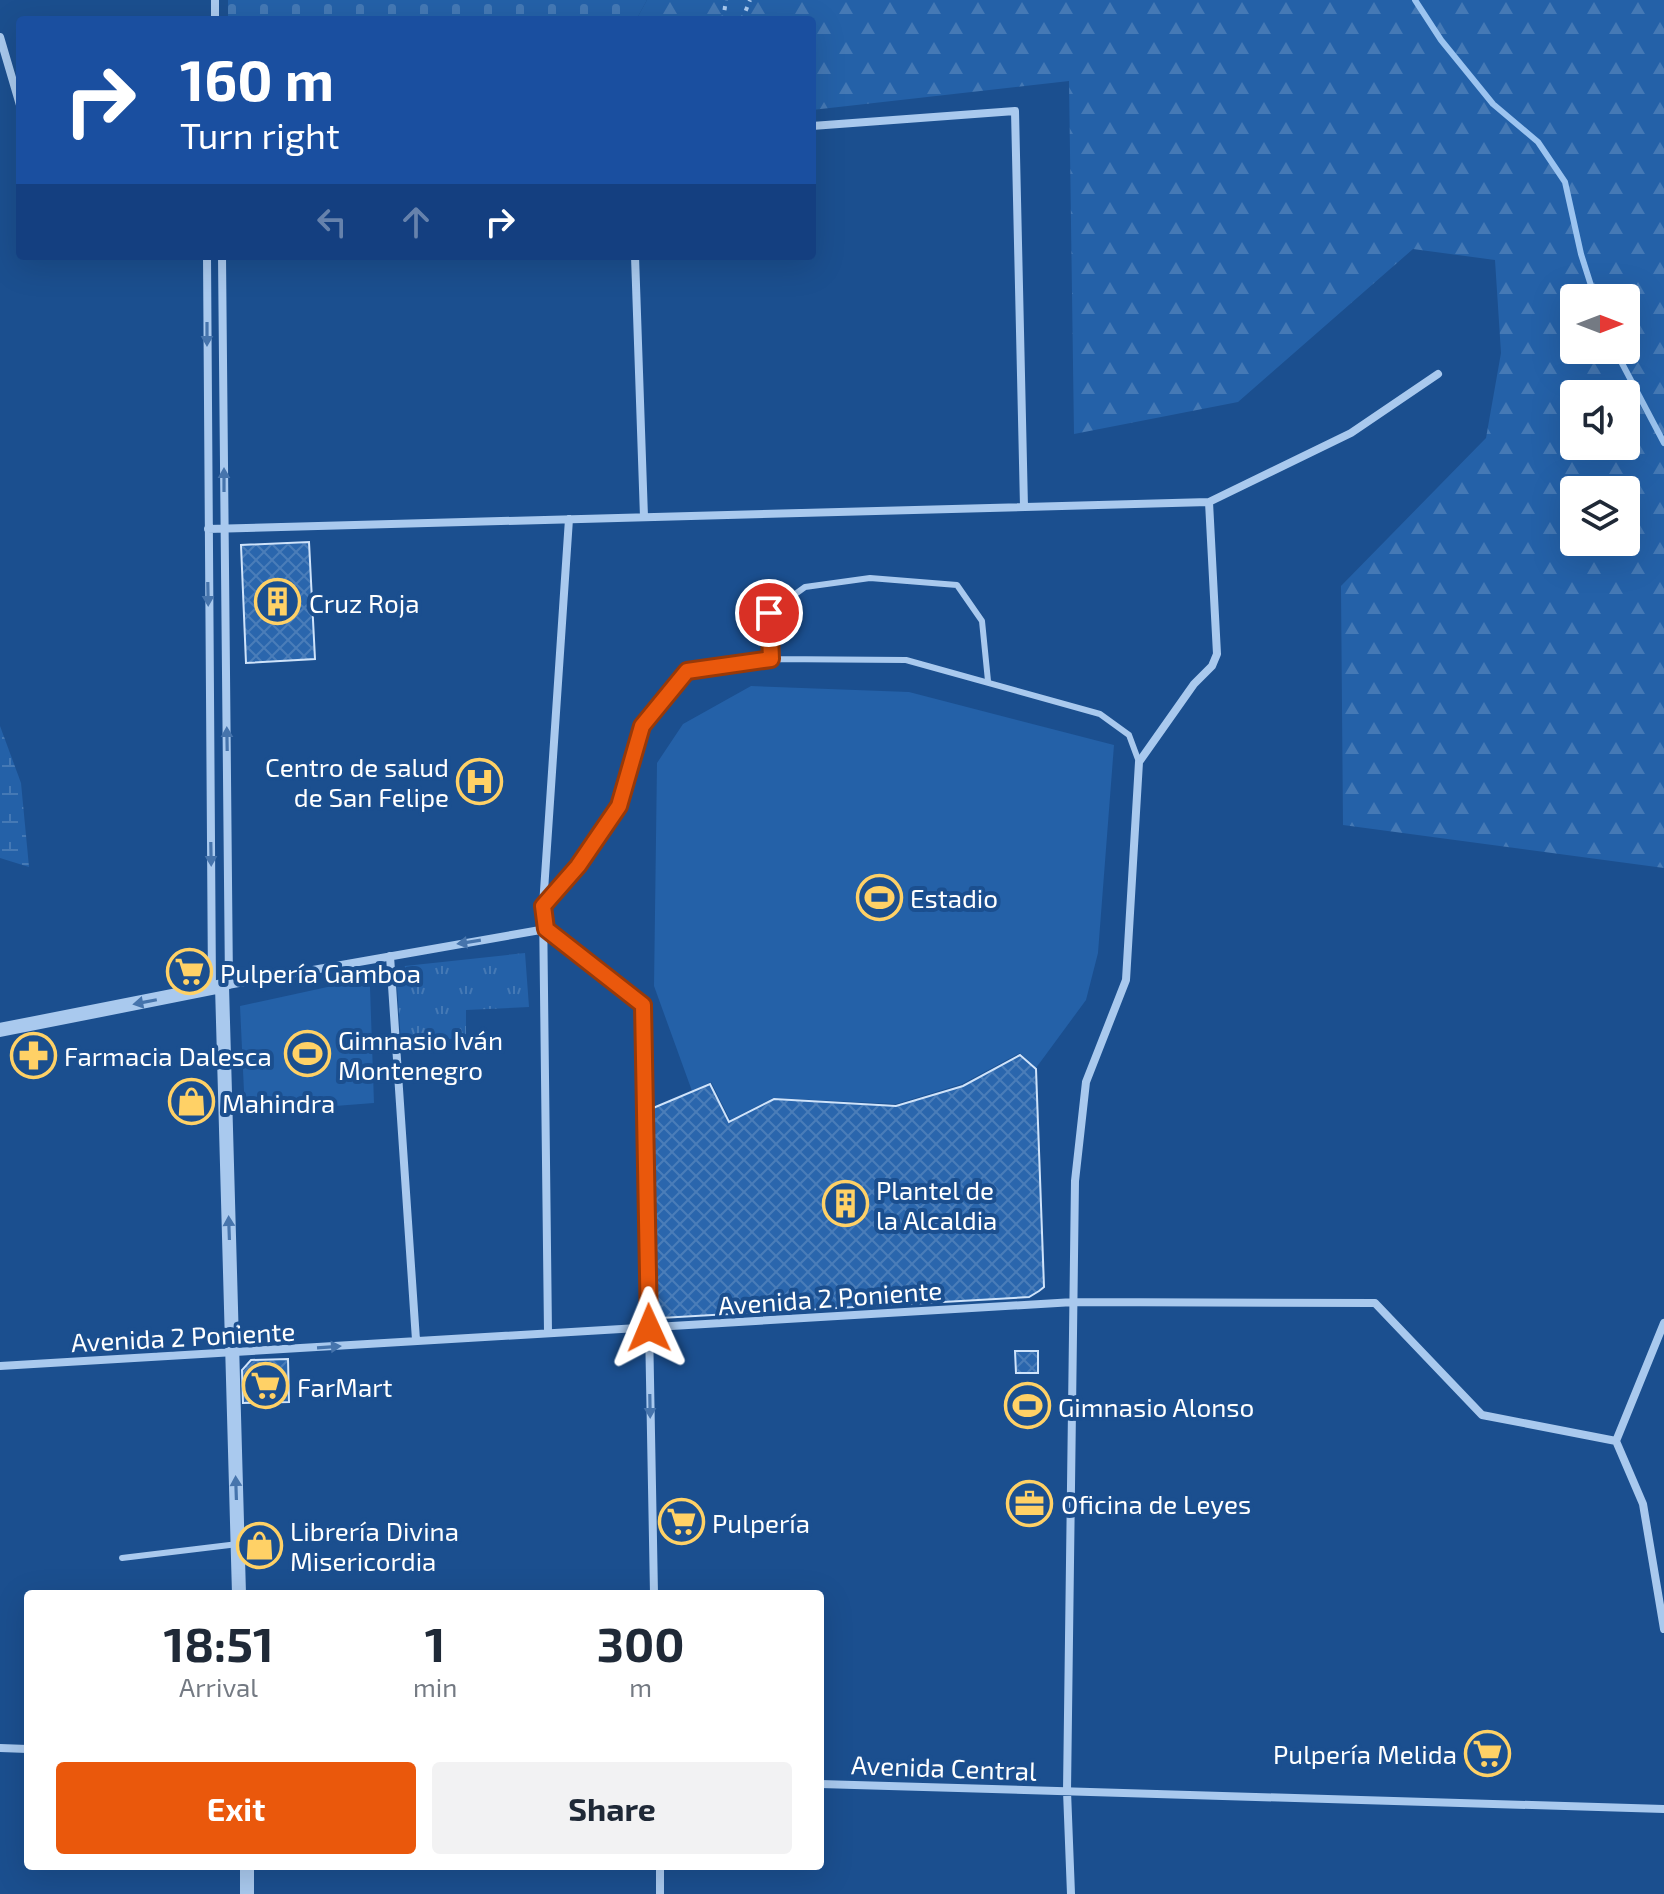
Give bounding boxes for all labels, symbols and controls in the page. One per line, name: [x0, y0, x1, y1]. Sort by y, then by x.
text: 160 m: [180, 45, 334, 112]
icon: right: [48, 48, 152, 152]
text: Turn right: [180, 113, 340, 156]
icon: left: [310, 200, 354, 244]
icon: ahead: [394, 200, 438, 244]
icon: right: [478, 200, 522, 244]
north arrow: [1560, 284, 1640, 364]
map controls: [1560, 284, 1640, 556]
one-way arrow: [201, 322, 213, 347]
button: sound: [1560, 380, 1640, 460]
one-way arrow: [218, 467, 230, 492]
button: layers: [1560, 476, 1640, 556]
building icon: Cruz Roja: [254, 578, 302, 626]
pin: [735, 579, 803, 647]
one-way arrow: [202, 582, 214, 607]
place label: Cruz Roja: [309, 587, 420, 618]
icon: arrive: [747, 591, 791, 635]
one-way arrow: [221, 726, 233, 751]
place label: Centro de salud de San Felipe: [265, 751, 449, 812]
hospital icon: Centro de salud de San Felipe: [456, 757, 504, 805]
one-way arrow: [205, 842, 217, 867]
sports icon: Estadio: [855, 873, 903, 921]
place label: Estadio: [910, 882, 998, 913]
one-way arrow: [456, 936, 481, 949]
supermarket icon: Pulpería Gamboa: [165, 948, 213, 996]
place label: Pulpería Gamboa: [220, 957, 421, 988]
one-way arrow: [132, 996, 157, 1008]
place label: Gimnasio Iván Montenegro: [338, 1024, 503, 1085]
sports icon: Gimnasio Iván Montenegro: [283, 1030, 331, 1078]
pharmacy icon: Farmacia Dalesca: [9, 1031, 57, 1079]
place label: Farmacia Dalesca: [64, 1040, 272, 1071]
shop icon: Mahindra: [167, 1078, 215, 1126]
place label: Mahindra: [222, 1087, 335, 1118]
place label: Plantel de la Alcaldia: [876, 1174, 997, 1235]
building icon: Plantel de la Alcaldia: [821, 1180, 869, 1228]
one-way arrow: [222, 1215, 235, 1240]
street label: Avenida 2 Poniente: [717, 1274, 943, 1320]
position arrow: [607, 1286, 691, 1370]
street label: Avenida 2 Poniente: [70, 1315, 296, 1357]
one-way arrow: [317, 1340, 342, 1353]
supermarket icon: FarMart: [242, 1362, 290, 1410]
place label: FarMart: [297, 1371, 393, 1402]
sports icon: Gimnasio Alonso: [1003, 1382, 1051, 1430]
place label: Gimnasio Alonso: [1058, 1391, 1254, 1422]
one-way arrow: [644, 1394, 657, 1419]
one-way arrow: [230, 1475, 242, 1500]
office icon: Oficina de Leyes: [1006, 1479, 1054, 1527]
place label: Oficina de Leyes: [1061, 1488, 1251, 1519]
supermarket icon: Pulpería: [657, 1498, 705, 1546]
place label: Pulpería: [712, 1507, 810, 1538]
place label: Librería Divina Misericordia: [290, 1515, 459, 1576]
shop icon: Librería Divina Misericordia: [235, 1521, 283, 1569]
text: 18:51: [163, 1614, 274, 1672]
text: 1: [425, 1614, 446, 1672]
text: 300: [597, 1614, 685, 1672]
text: Arrival: [179, 1671, 258, 1702]
text: min: [413, 1671, 457, 1702]
text: m: [629, 1671, 652, 1702]
supermarket icon: Pulpería Melida: [1464, 1729, 1512, 1777]
place label: Pulpería Melida: [1273, 1738, 1457, 1769]
street label: Avenida Central: [851, 1748, 1038, 1786]
button: Exit: [56, 1762, 416, 1854]
button: Share: [432, 1762, 792, 1854]

